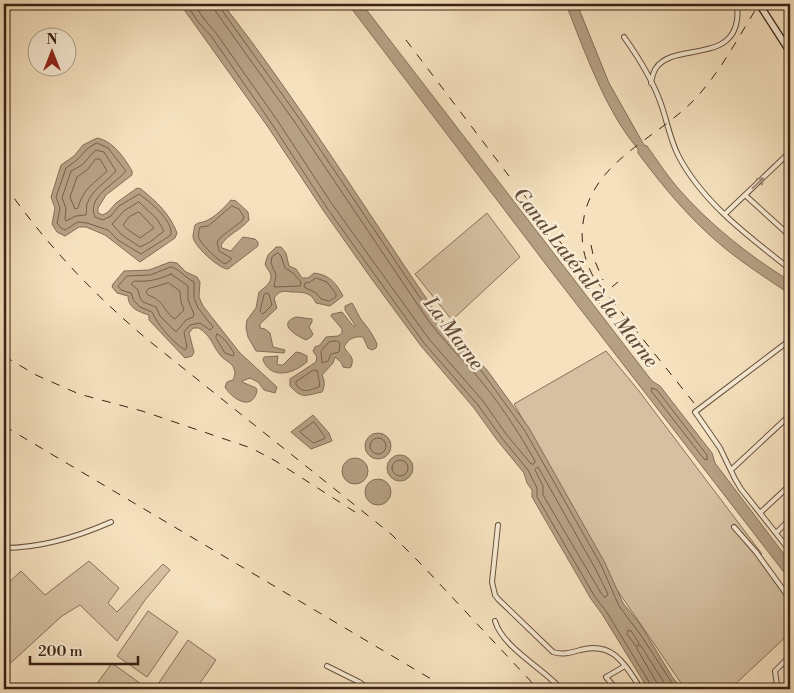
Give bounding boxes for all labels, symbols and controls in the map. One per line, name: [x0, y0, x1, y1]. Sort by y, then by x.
north arrow: [28, 28, 78, 78]
text: N: [46, 31, 58, 49]
one-way arrow: [751, 177, 764, 189]
water label: Canal Latéral à la Marne: [507, 183, 663, 373]
water label: La Marne: [417, 292, 489, 376]
scale bar: [30, 633, 138, 665]
text: 200 m: [38, 642, 83, 661]

